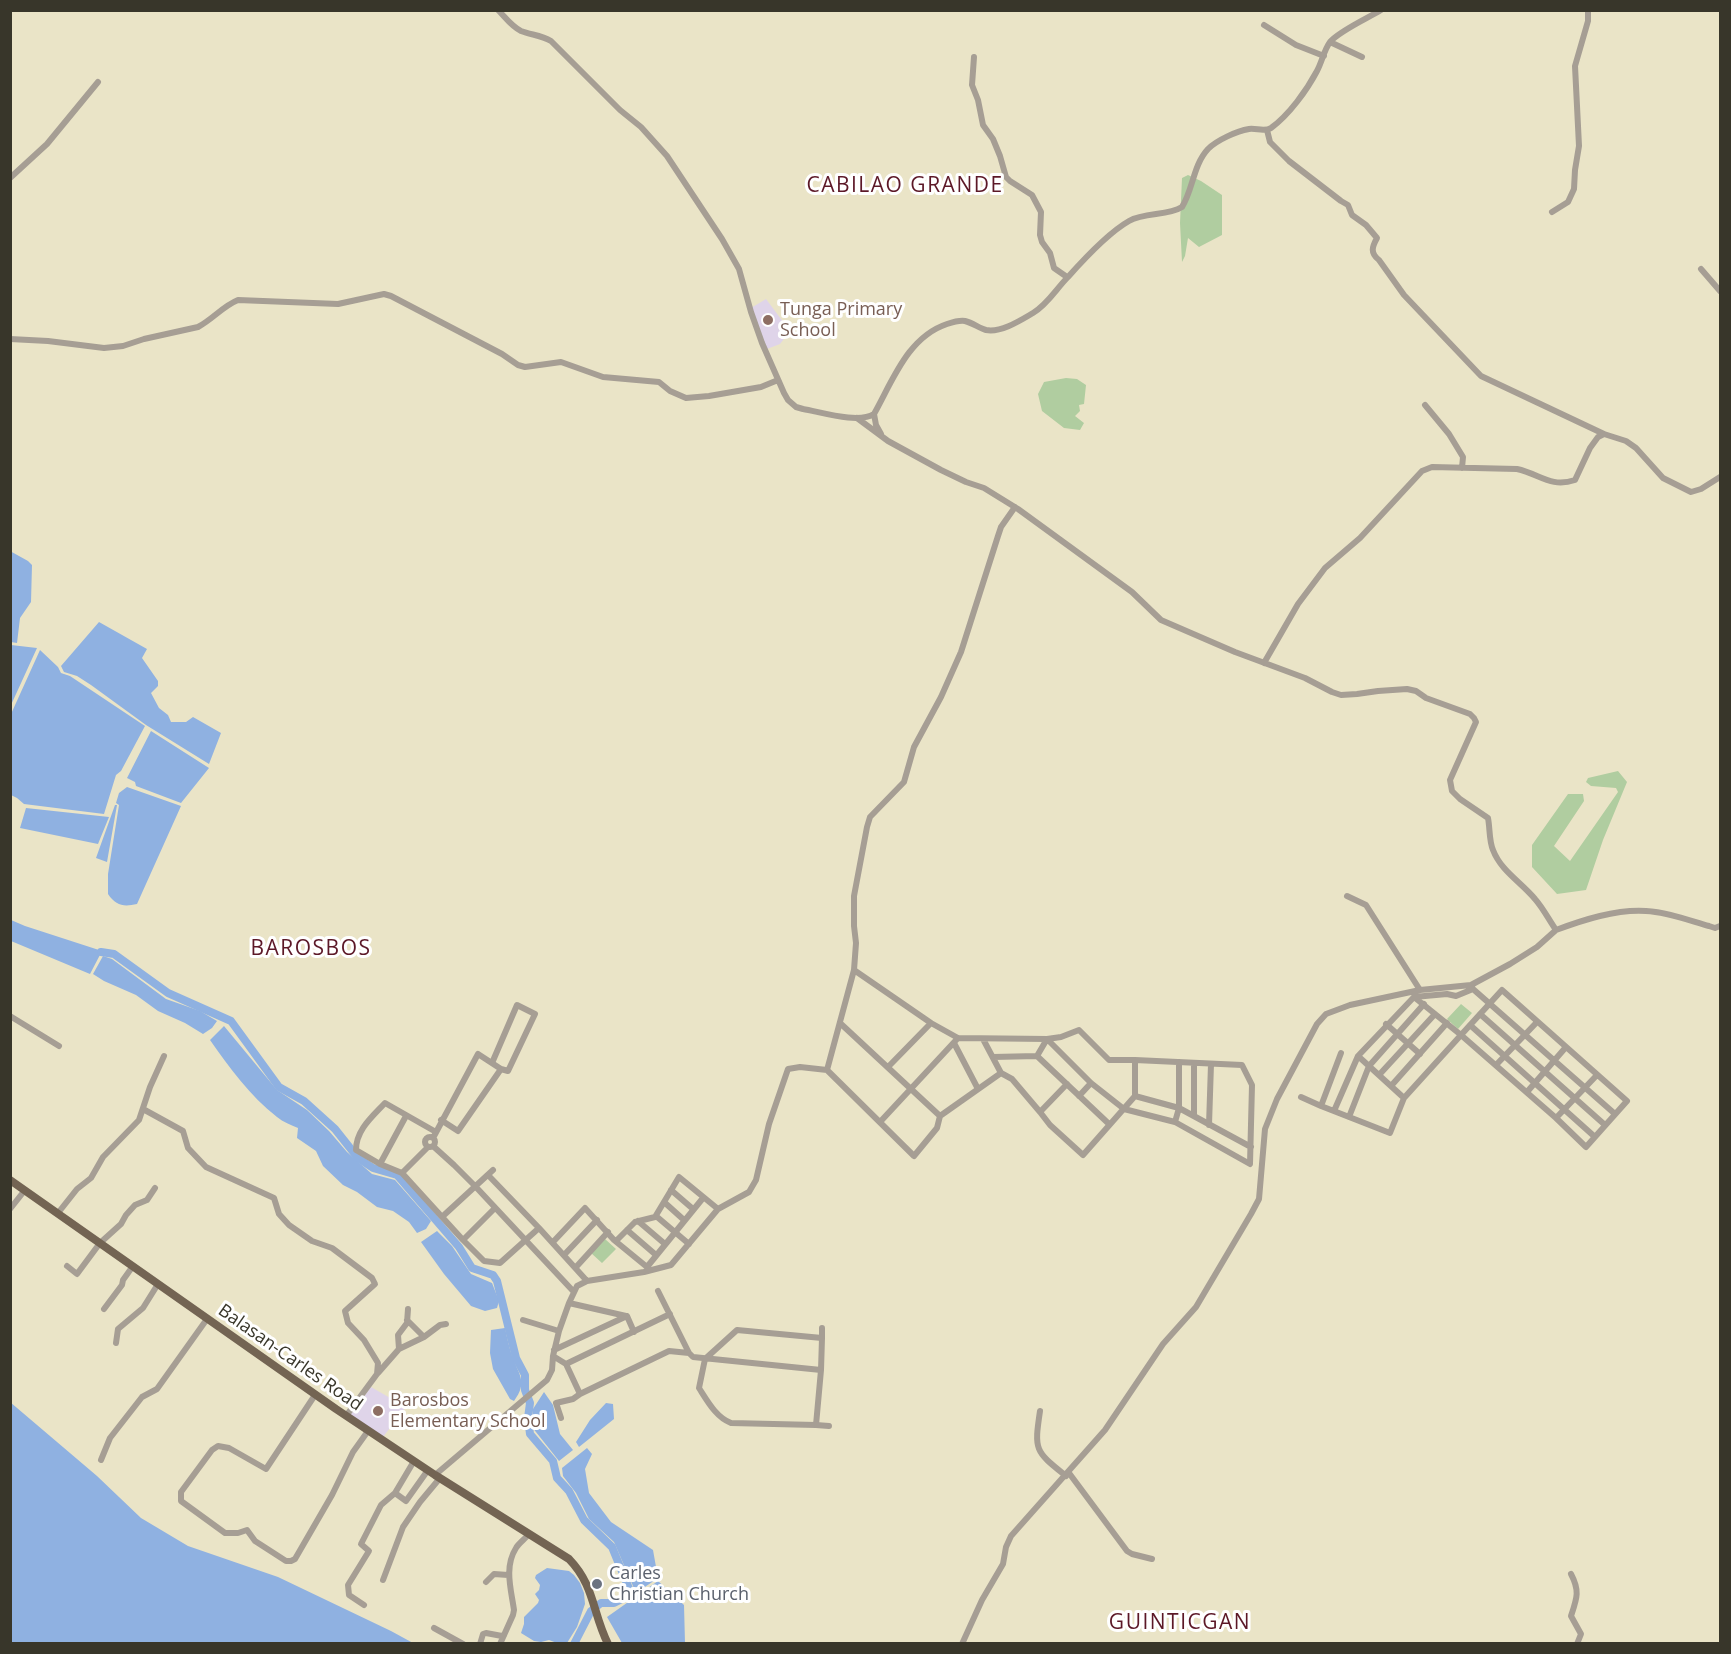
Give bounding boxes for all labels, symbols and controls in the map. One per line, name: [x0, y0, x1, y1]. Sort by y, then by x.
district label: CABILAO GRANDE: [806, 173, 1004, 199]
place label: Tunga Primary School: [780, 299, 902, 342]
marker: Tunga Primary School: [761, 313, 775, 327]
district label: BAROSBOS: [250, 936, 372, 962]
street label: Balasan-Carles Road: [214, 1300, 366, 1416]
place label: Barosbos Elementary School: [390, 1390, 546, 1432]
marker: Barosbos Elementary School: [371, 1404, 385, 1418]
place label: Carles Christian Church: [609, 1563, 749, 1606]
marker: Carles Christian Church: [590, 1577, 604, 1591]
district label: GUINTICGAN: [1109, 1610, 1251, 1636]

